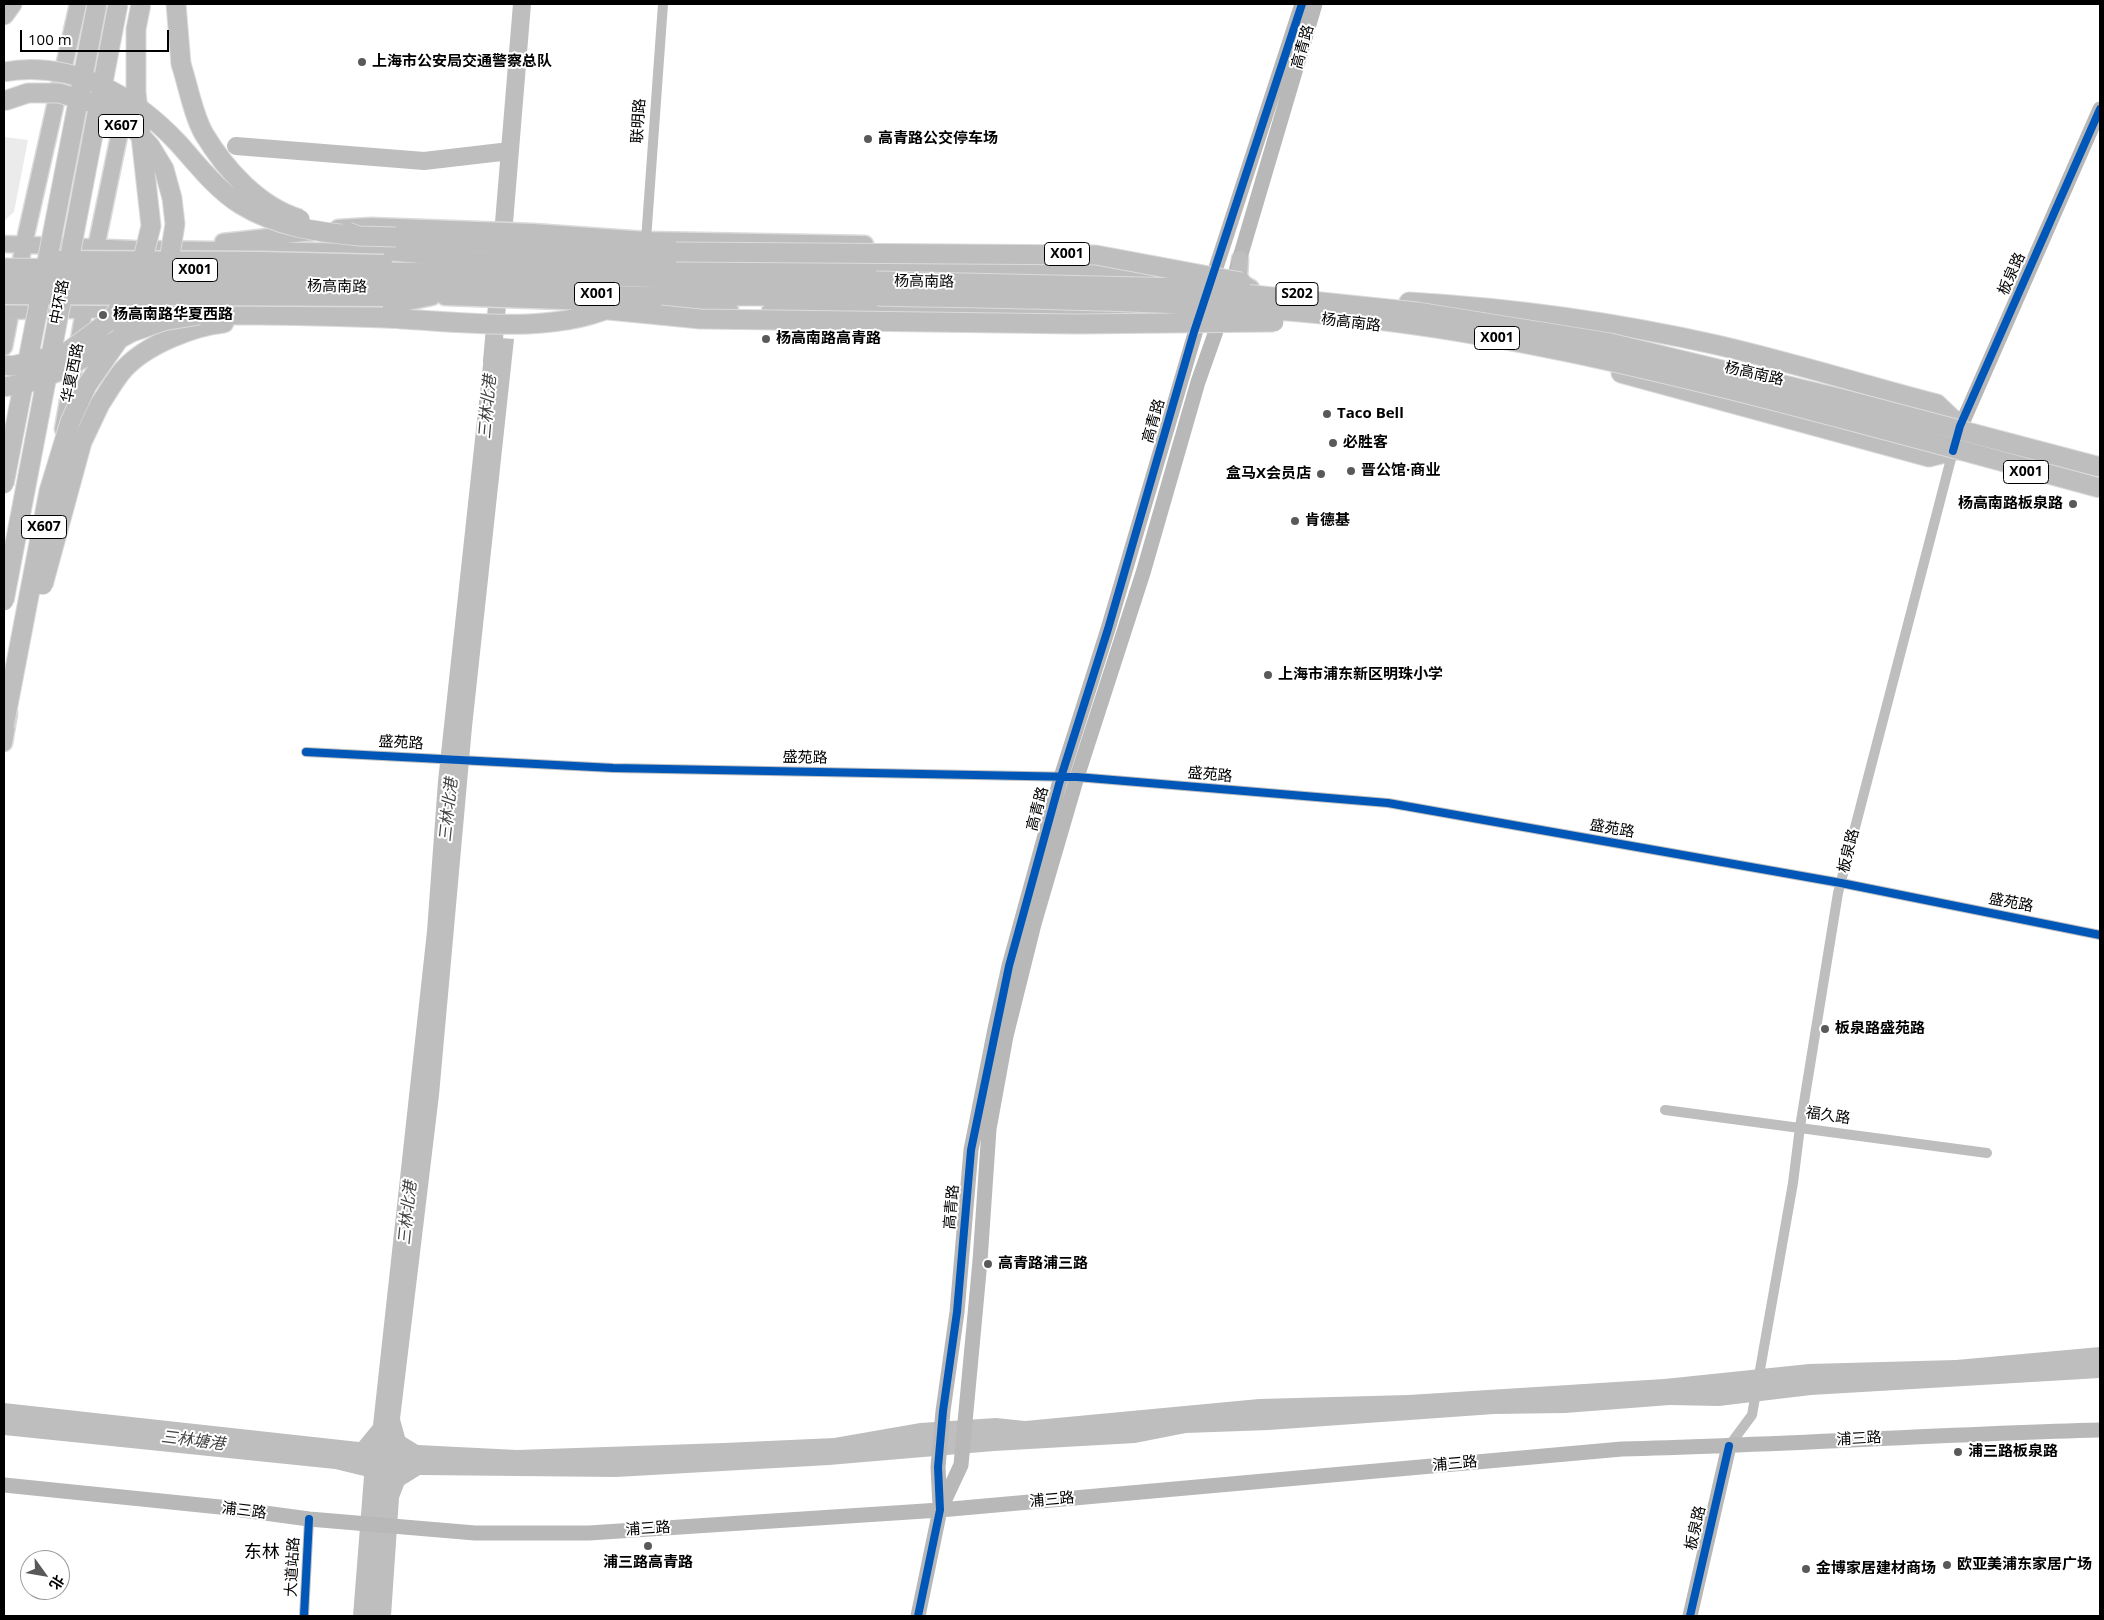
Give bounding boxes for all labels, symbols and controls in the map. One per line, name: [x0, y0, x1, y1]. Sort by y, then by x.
scale bar: [22, 20, 171, 52]
street label: 高青路: [1288, 23, 1318, 71]
text: 100 m: [28, 29, 72, 49]
place label: 上海市公安局交通警察总队: [372, 53, 552, 71]
marker: 上海市公安局交通警察总队: [356, 56, 368, 68]
street label: 联明路: [628, 98, 650, 144]
road number: X607: [98, 114, 144, 138]
place label: 高青路公交停车场: [878, 130, 998, 148]
marker: 高青路公交停车场: [862, 133, 874, 145]
road number: X001: [1044, 242, 1090, 266]
street label: 板泉路: [1995, 250, 2029, 298]
road number: X001: [172, 258, 218, 282]
street label: 杨高南路: [894, 272, 954, 292]
street label: 杨高南路: [307, 277, 367, 297]
street label: 中环路: [47, 278, 73, 326]
road number: X001: [574, 282, 620, 306]
road number: S202: [1276, 282, 1318, 306]
place label: 杨高南路华夏西路: [113, 306, 233, 324]
marker: 杨高南路华夏西路: [97, 309, 109, 321]
street label: 杨高南路: [1320, 310, 1382, 336]
road number: X001: [1474, 326, 1520, 349]
place label: 杨高南路高青路: [776, 330, 881, 348]
marker: 杨高南路高青路: [760, 333, 772, 345]
street label: 华夏西路: [58, 342, 88, 404]
street label: 杨高南路: [1723, 358, 1785, 390]
water label: 三林北港: [476, 374, 500, 440]
street label: 高青路: [1139, 397, 1169, 445]
place label: Taco Bell: [1337, 405, 1404, 423]
marker: Taco Bell: [1321, 408, 1333, 420]
place label: 必胜客: [1343, 434, 1388, 452]
marker: 必胜客: [1327, 437, 1339, 449]
road number: X001: [2004, 461, 2048, 484]
place label: 晋公馆·商业: [1361, 462, 1440, 480]
place label: 盒马X会员店: [1226, 465, 1311, 483]
marker: 晋公馆·商业: [1345, 465, 1357, 477]
marker: 盒马X会员店: [1315, 468, 1327, 480]
place label: 杨高南路板泉路: [1958, 495, 2063, 513]
marker: 杨高南路板泉路: [2067, 498, 2079, 510]
place label: 肯德基: [1305, 512, 1350, 530]
marker: 肯德基: [1289, 515, 1301, 527]
road number: X607: [22, 516, 66, 538]
place label: 上海市浦东新区明珠小学: [1278, 666, 1443, 684]
marker: 上海市浦东新区明珠小学: [1262, 669, 1274, 681]
street label: 盛苑路: [378, 733, 424, 753]
street label: 盛苑路: [782, 749, 828, 767]
street label: 盛苑路: [1187, 764, 1233, 786]
water label: 三林北港: [436, 777, 462, 843]
street label: 高青路: [1023, 785, 1053, 833]
street label: 盛苑路: [1588, 816, 1636, 842]
street label: 板泉路: [1835, 827, 1863, 875]
street label: 盛苑路: [1987, 890, 2035, 916]
place label: 板泉路盛苑路: [1835, 1020, 1925, 1038]
marker: 板泉路盛苑路: [1819, 1023, 1831, 1035]
street label: 福久路: [1804, 1104, 1852, 1128]
water label: 三林北港: [395, 1180, 421, 1246]
street label: 高青路: [941, 1184, 963, 1230]
place label: 高青路浦三路: [998, 1255, 1088, 1273]
marker: 高青路浦三路: [982, 1258, 994, 1270]
water label: 三林塘港: [160, 1428, 226, 1454]
street label: 浦三路: [1836, 1429, 1882, 1449]
place label: 浦三路板泉路: [1968, 1443, 2058, 1461]
marker: 浦三路板泉路: [1952, 1446, 1964, 1458]
street label: 浦三路: [1432, 1453, 1478, 1475]
street label: 浦三路: [1029, 1489, 1075, 1511]
street label: 浦三路: [221, 1499, 267, 1523]
street label: 板泉路: [1682, 1504, 1710, 1552]
street label: 浦三路: [625, 1518, 671, 1540]
street label: 大道站路: [282, 1537, 304, 1597]
marker: 浦三路高青路: [642, 1540, 654, 1552]
district label: 东林: [244, 1542, 280, 1564]
north arrow: [20, 1550, 70, 1600]
place label: 浦三路高青路: [603, 1554, 693, 1572]
place label: 欧亚美浦东家居广场: [1957, 1556, 2092, 1574]
marker: 欧亚美浦东家居广场: [1941, 1559, 1953, 1571]
place label: 金博家居建材商场: [1816, 1560, 1936, 1578]
marker: 金博家居建材商场: [1800, 1563, 1812, 1575]
text: 北: [46, 1572, 69, 1594]

